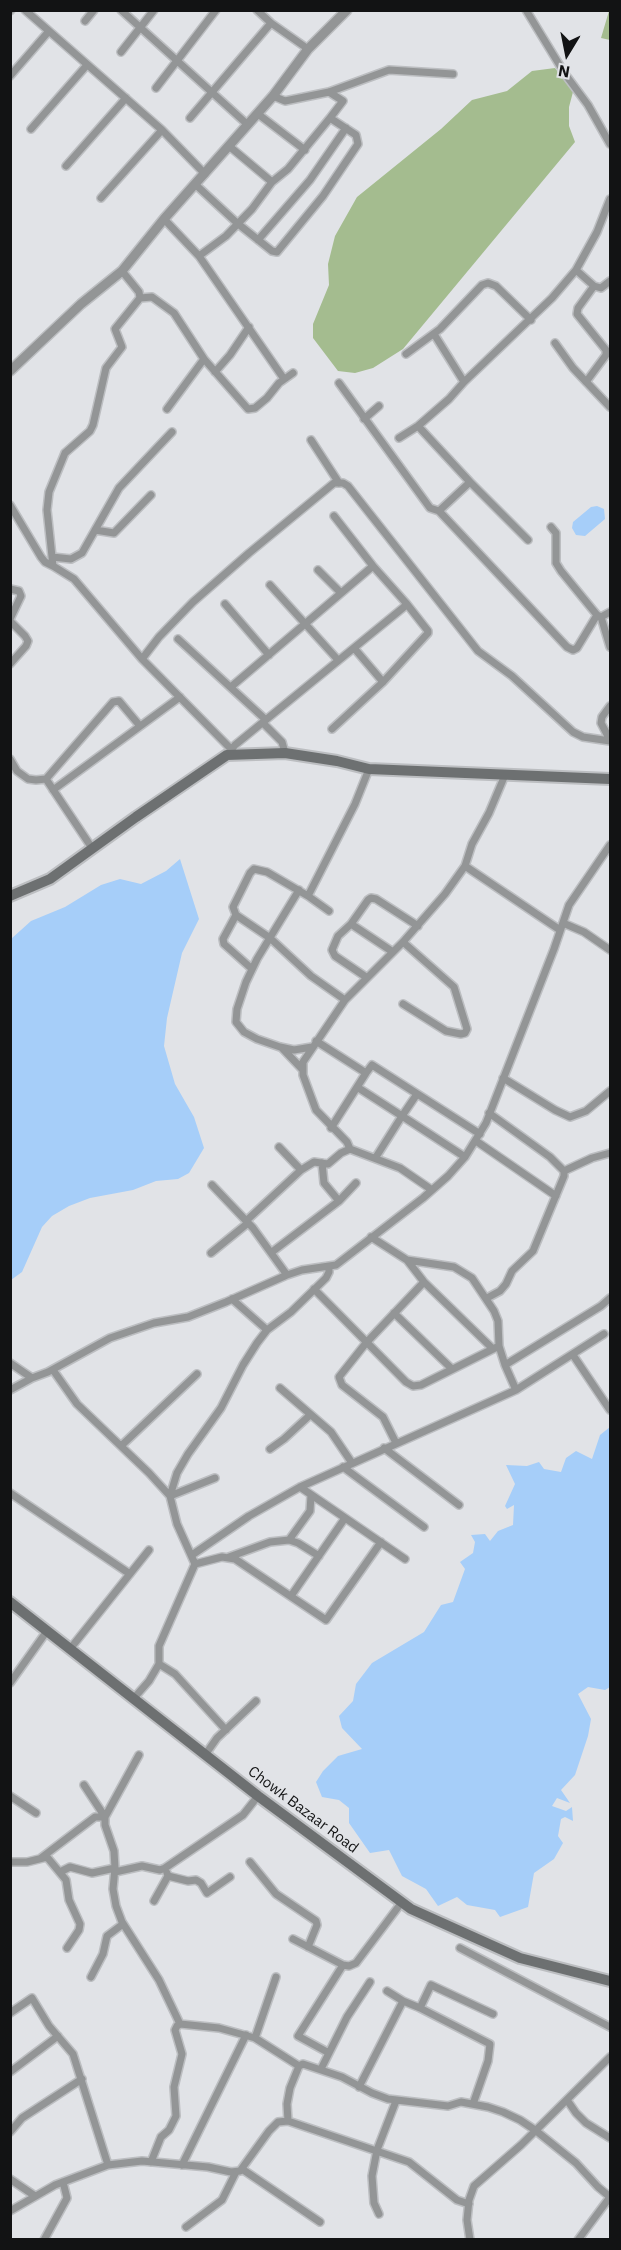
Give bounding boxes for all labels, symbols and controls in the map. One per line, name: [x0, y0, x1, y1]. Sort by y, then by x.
north arrow: [537, 24, 597, 84]
text: N: [556, 61, 571, 83]
street label: Chowk Bazaar Road: [244, 1763, 362, 1857]

